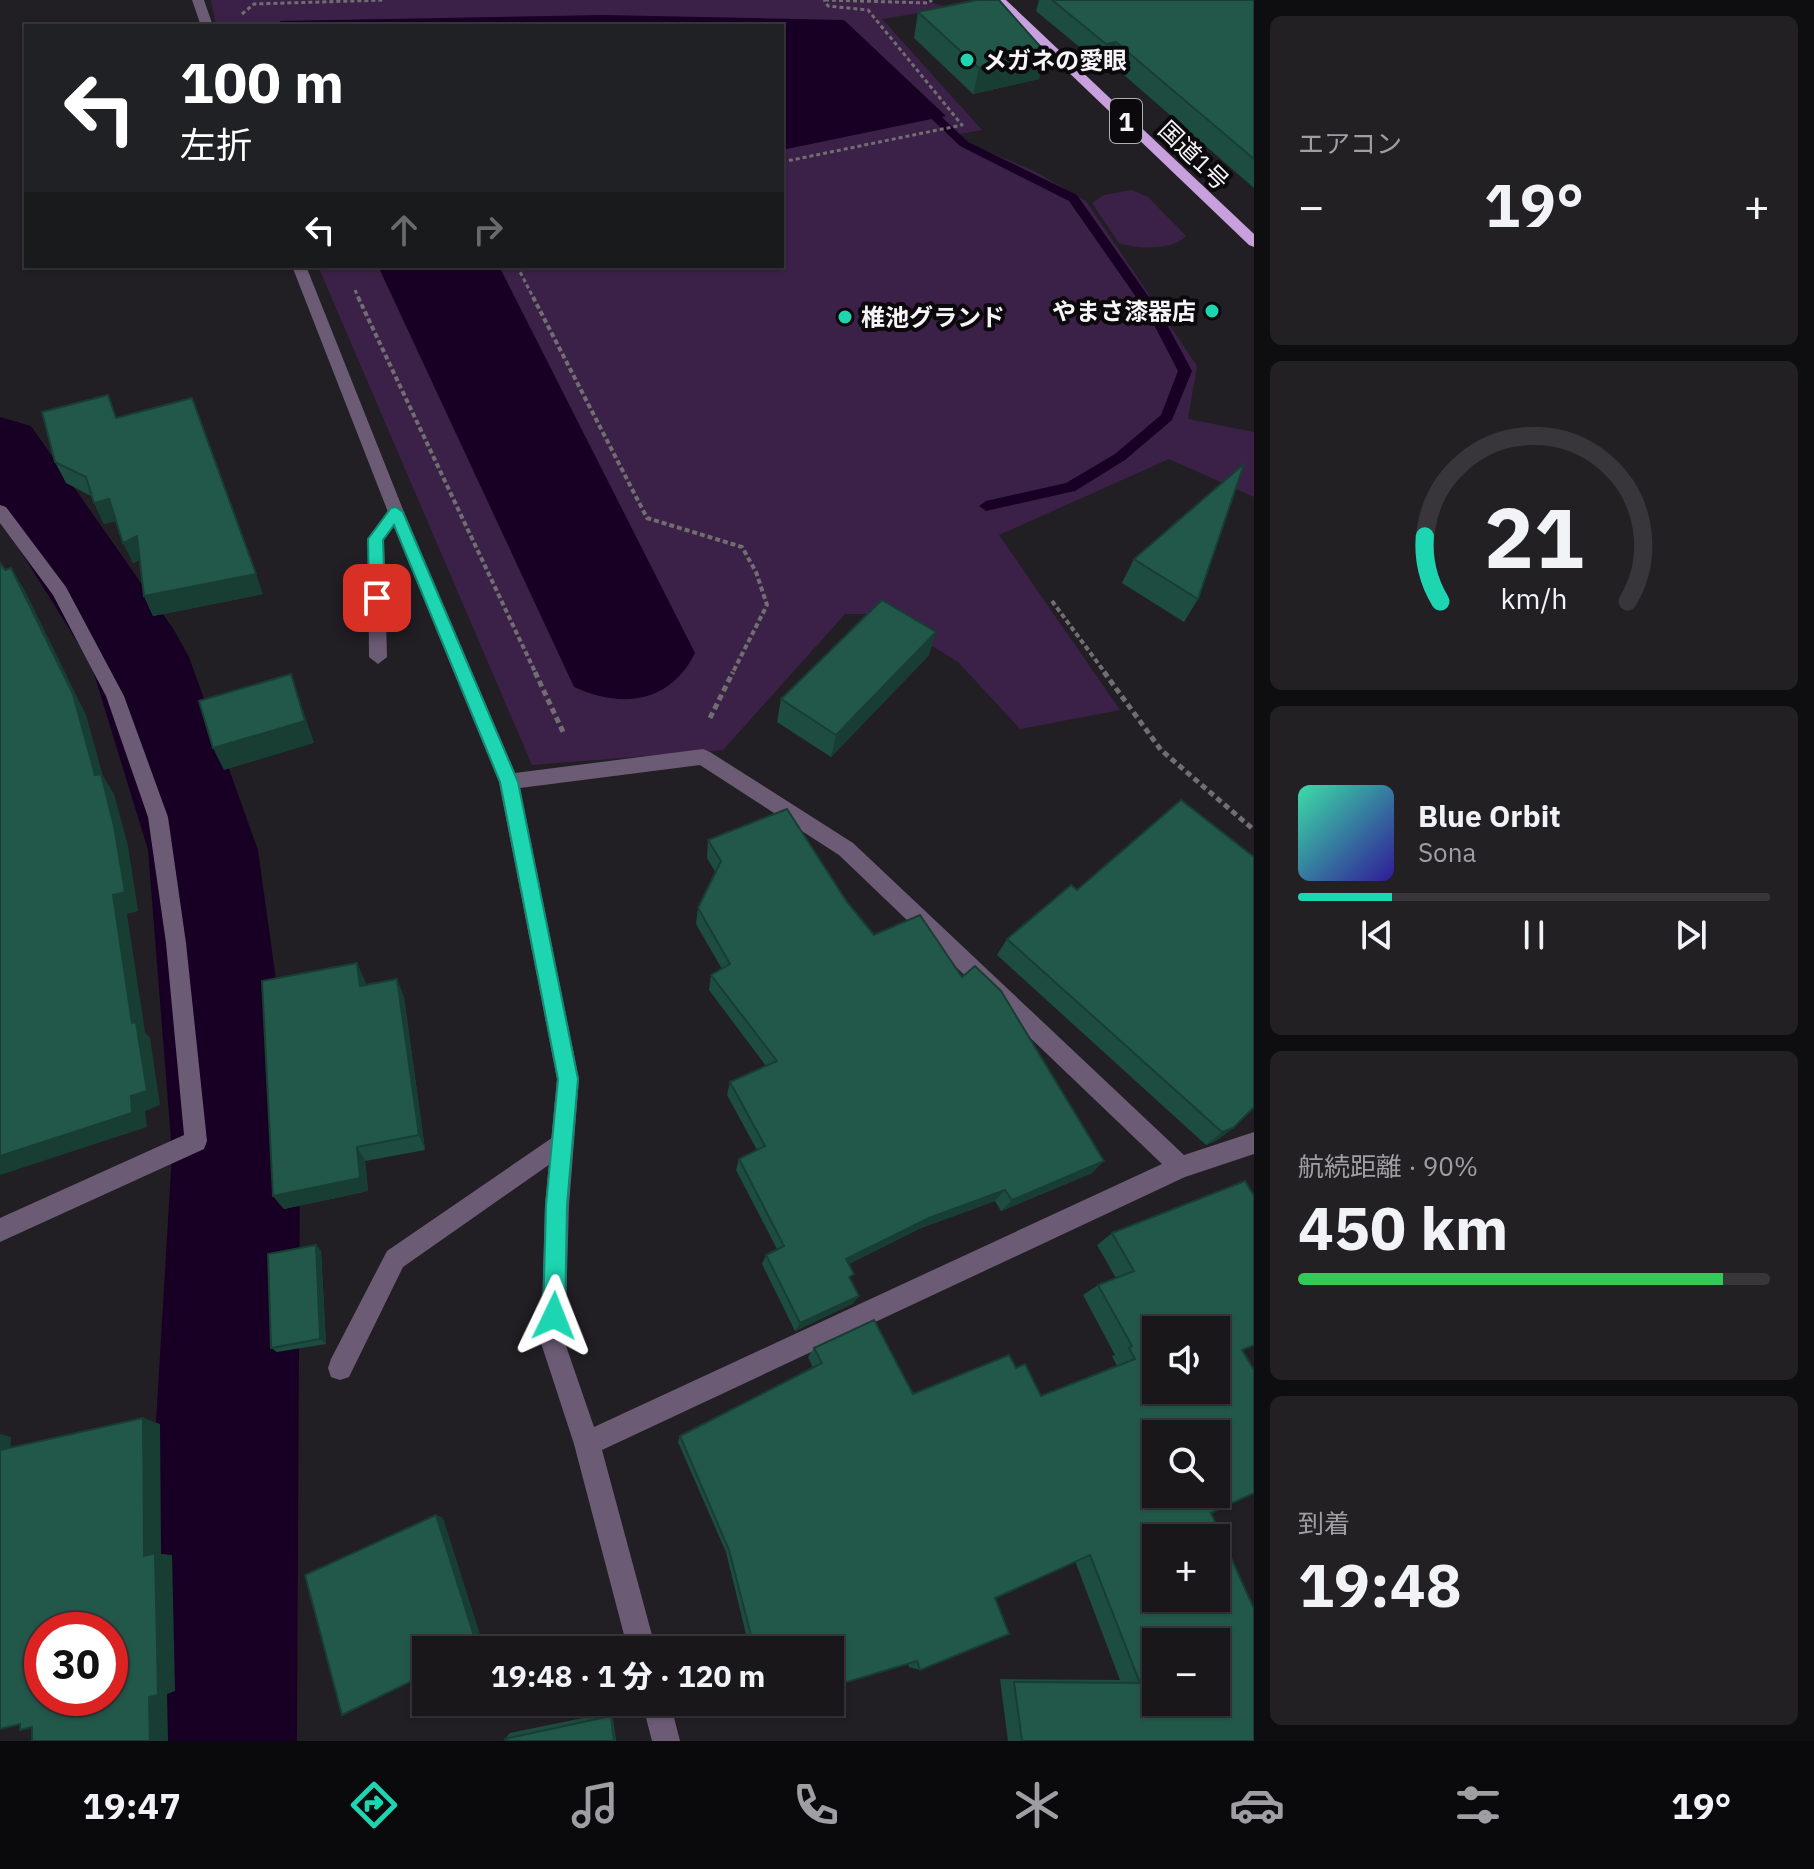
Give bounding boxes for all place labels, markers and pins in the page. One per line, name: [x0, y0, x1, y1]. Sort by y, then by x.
place label: メガネの愛眼: [983, 44, 1127, 76]
marker: メガネの愛眼: [958, 51, 976, 69]
place label: やまさ漆器店: [1052, 295, 1196, 327]
place label: 椎池グランド: [861, 301, 1005, 333]
marker: やまさ漆器店: [1203, 302, 1221, 320]
marker: 椎池グランド: [836, 308, 854, 326]
pin: [343, 564, 411, 632]

